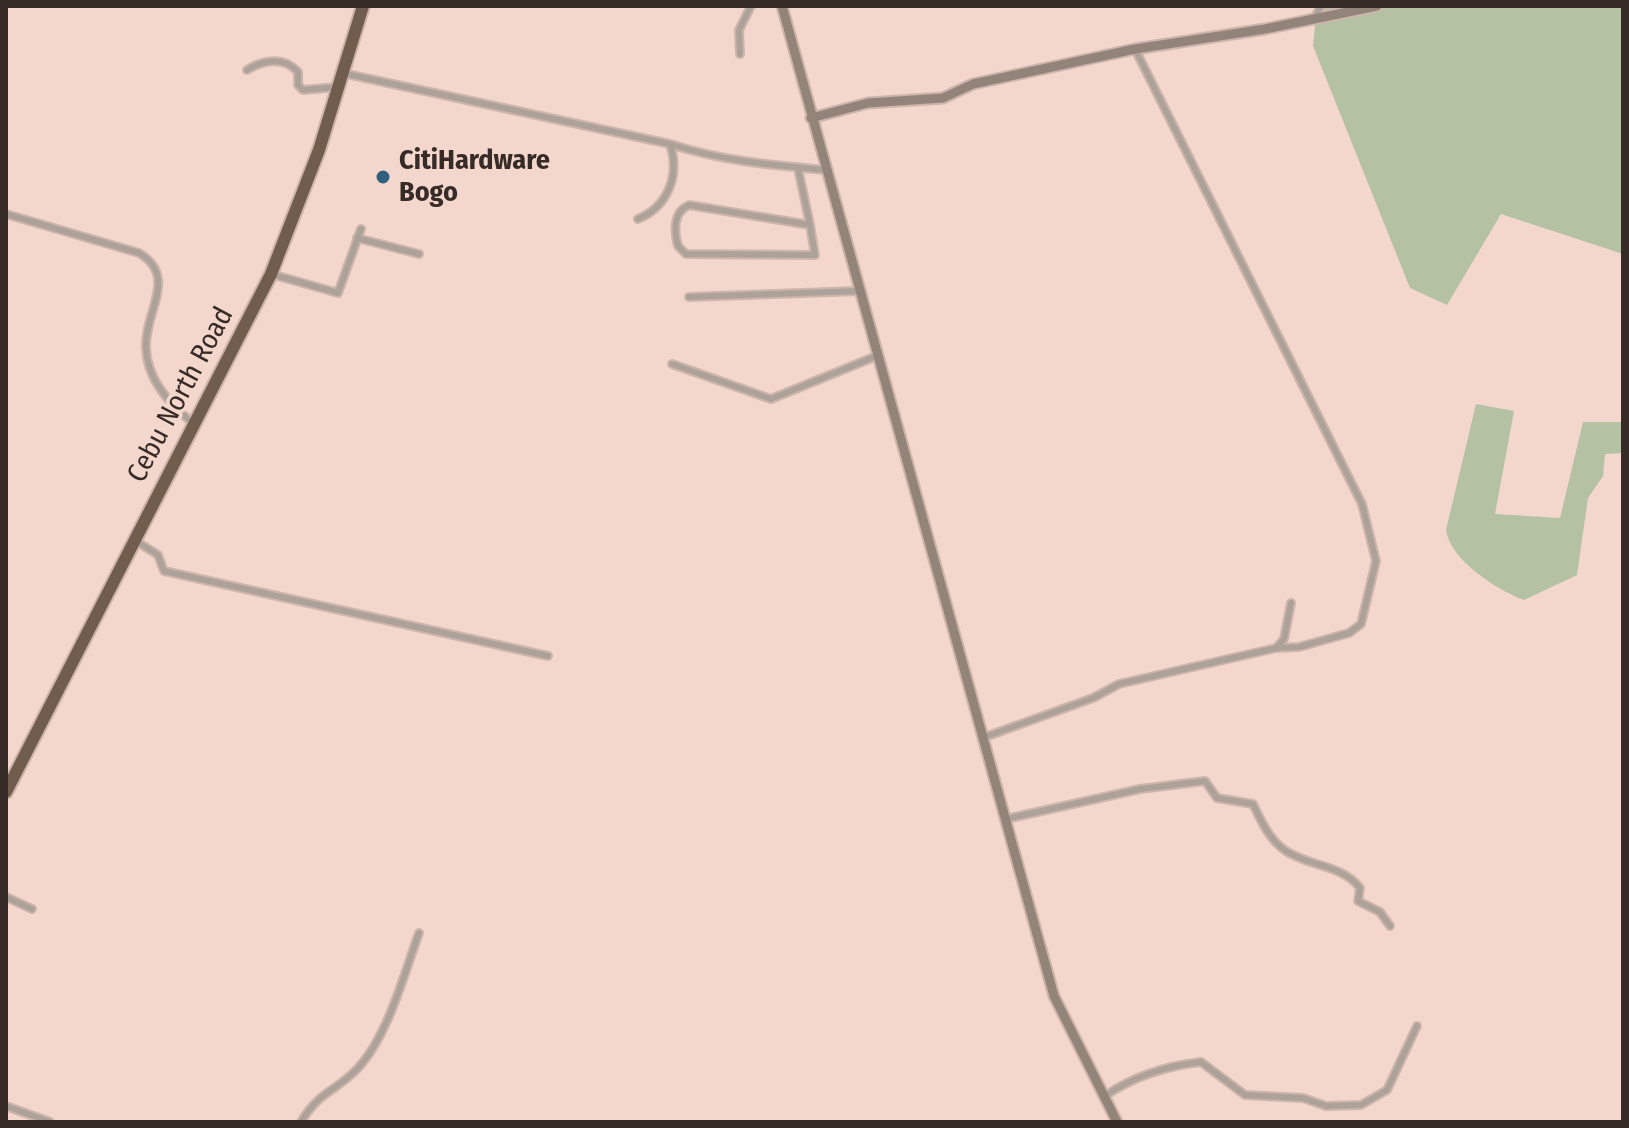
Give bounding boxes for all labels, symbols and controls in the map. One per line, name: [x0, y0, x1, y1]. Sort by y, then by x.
place label: CitiHardware Bogo: [399, 144, 550, 210]
marker: CitiHardware Bogo: [374, 168, 392, 186]
street label: Cebu North Road: [121, 302, 241, 488]

